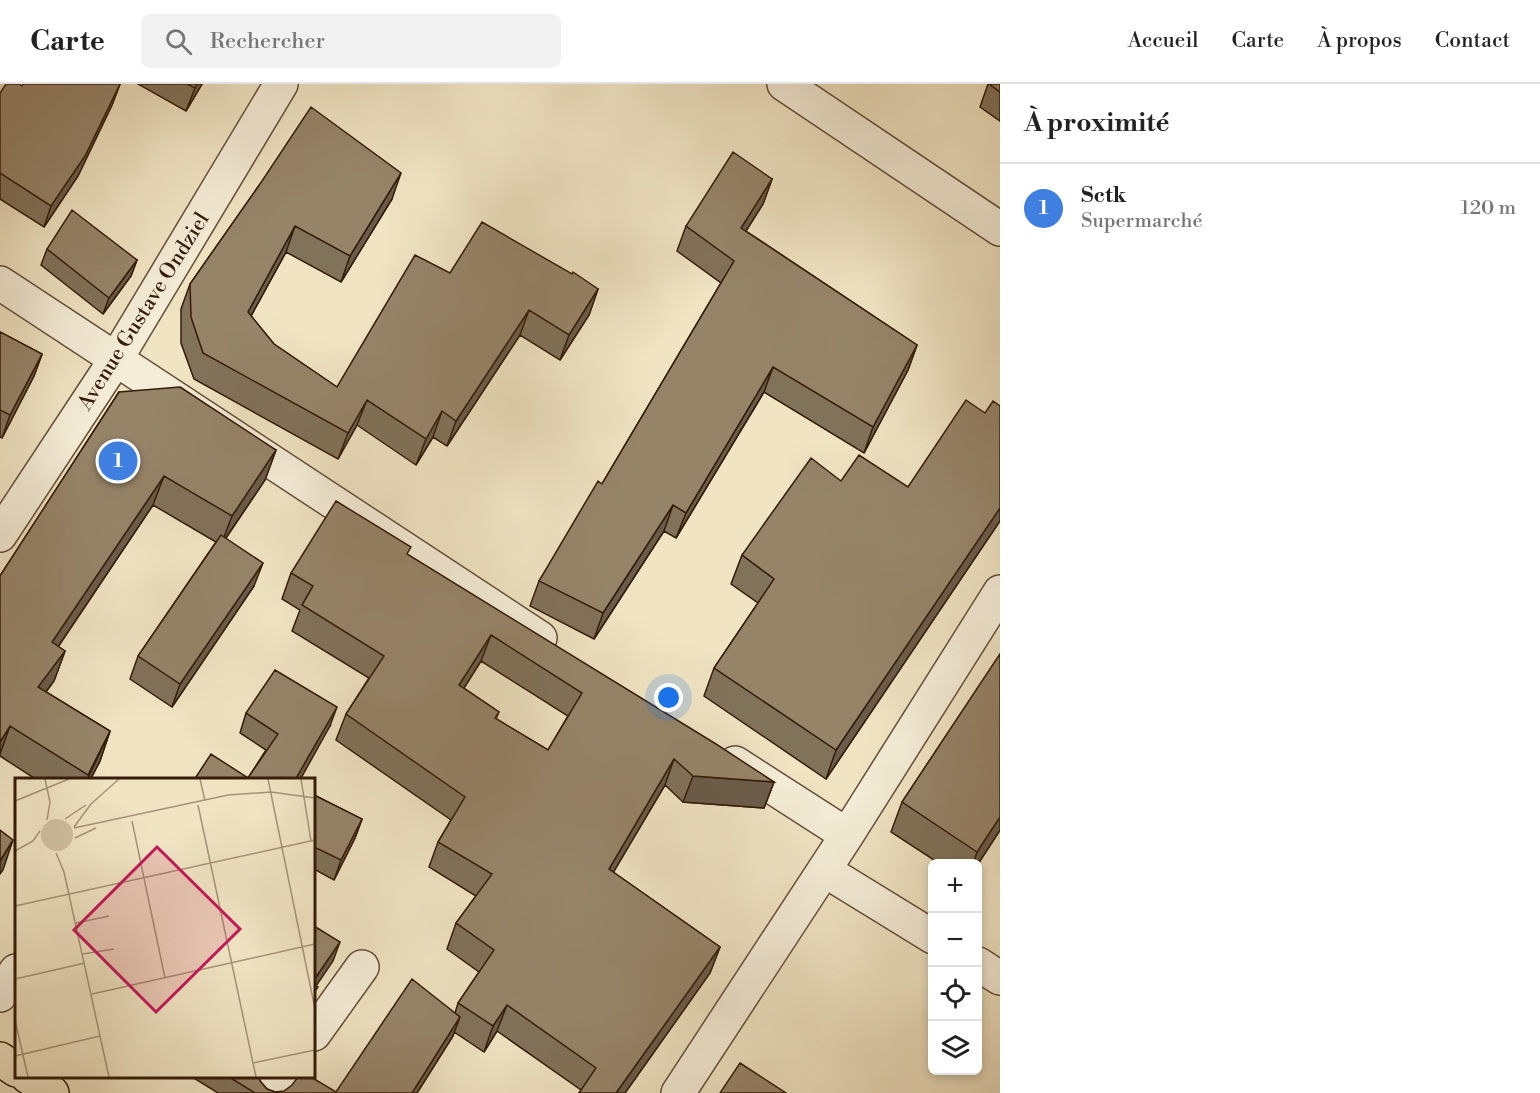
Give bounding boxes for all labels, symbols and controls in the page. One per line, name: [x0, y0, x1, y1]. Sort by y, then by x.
search box: [141, 14, 561, 68]
text: Carte: [30, 24, 105, 59]
icon: search: [162, 25, 195, 58]
text: Rechercher: [210, 28, 325, 55]
text: Accueil: [1128, 28, 1199, 54]
text: Carte: [1232, 28, 1284, 54]
text: À propos: [1317, 28, 1402, 54]
text: Contact: [1435, 28, 1510, 54]
text: À proximité: [1024, 107, 1169, 139]
text: Sctk: [1081, 182, 1126, 209]
text: 1: [1039, 196, 1048, 221]
text: 120 m: [1461, 196, 1516, 221]
street label: Avenue Gustave Ondziel: [72, 208, 215, 416]
text: Supermarché: [1081, 209, 1203, 234]
pin: 1: [98, 438, 138, 484]
your location: [654, 683, 683, 712]
inset map: [15, 778, 315, 1078]
map controls: [928, 859, 982, 1075]
button: +: [928, 859, 982, 913]
button: −: [928, 913, 982, 967]
button: locate: [928, 967, 982, 1021]
button: layers: [928, 1021, 982, 1075]

